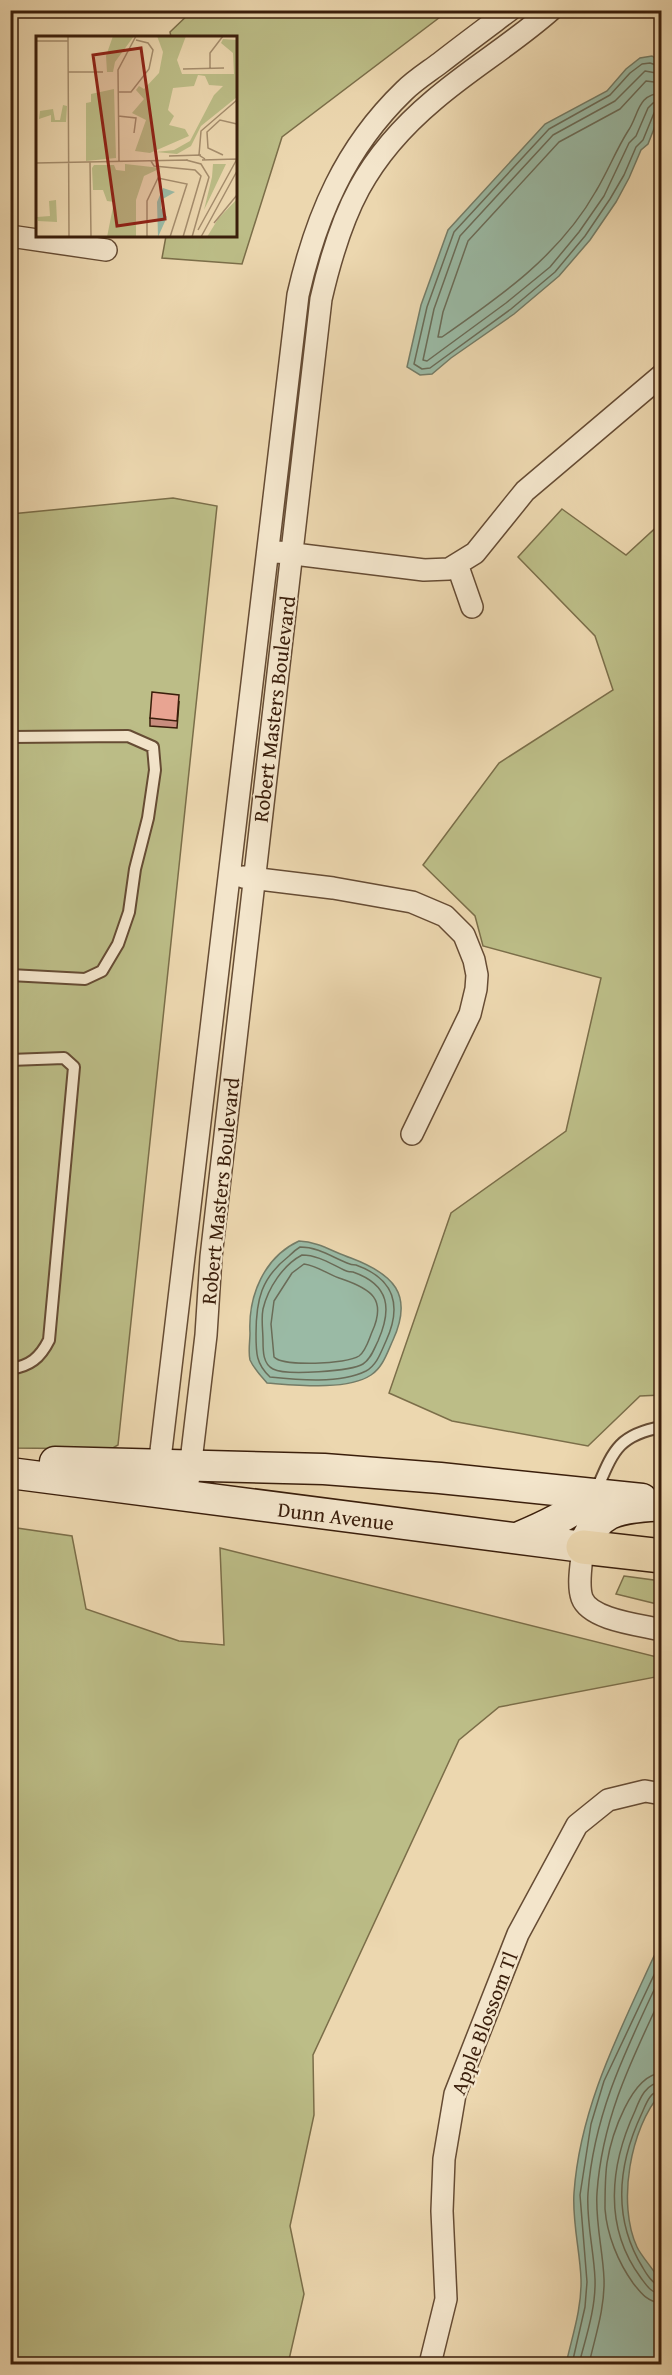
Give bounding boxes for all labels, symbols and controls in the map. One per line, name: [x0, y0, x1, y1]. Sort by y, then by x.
inset map: [36, 36, 237, 237]
street label: Robert Masters Boulevard: [245, 593, 303, 824]
street label: Robert Masters Boulevard: [193, 1075, 247, 1306]
street label: Dunn Avenue: [276, 1493, 396, 1539]
street label: Apple Blossom Tl: [442, 1947, 526, 2099]

